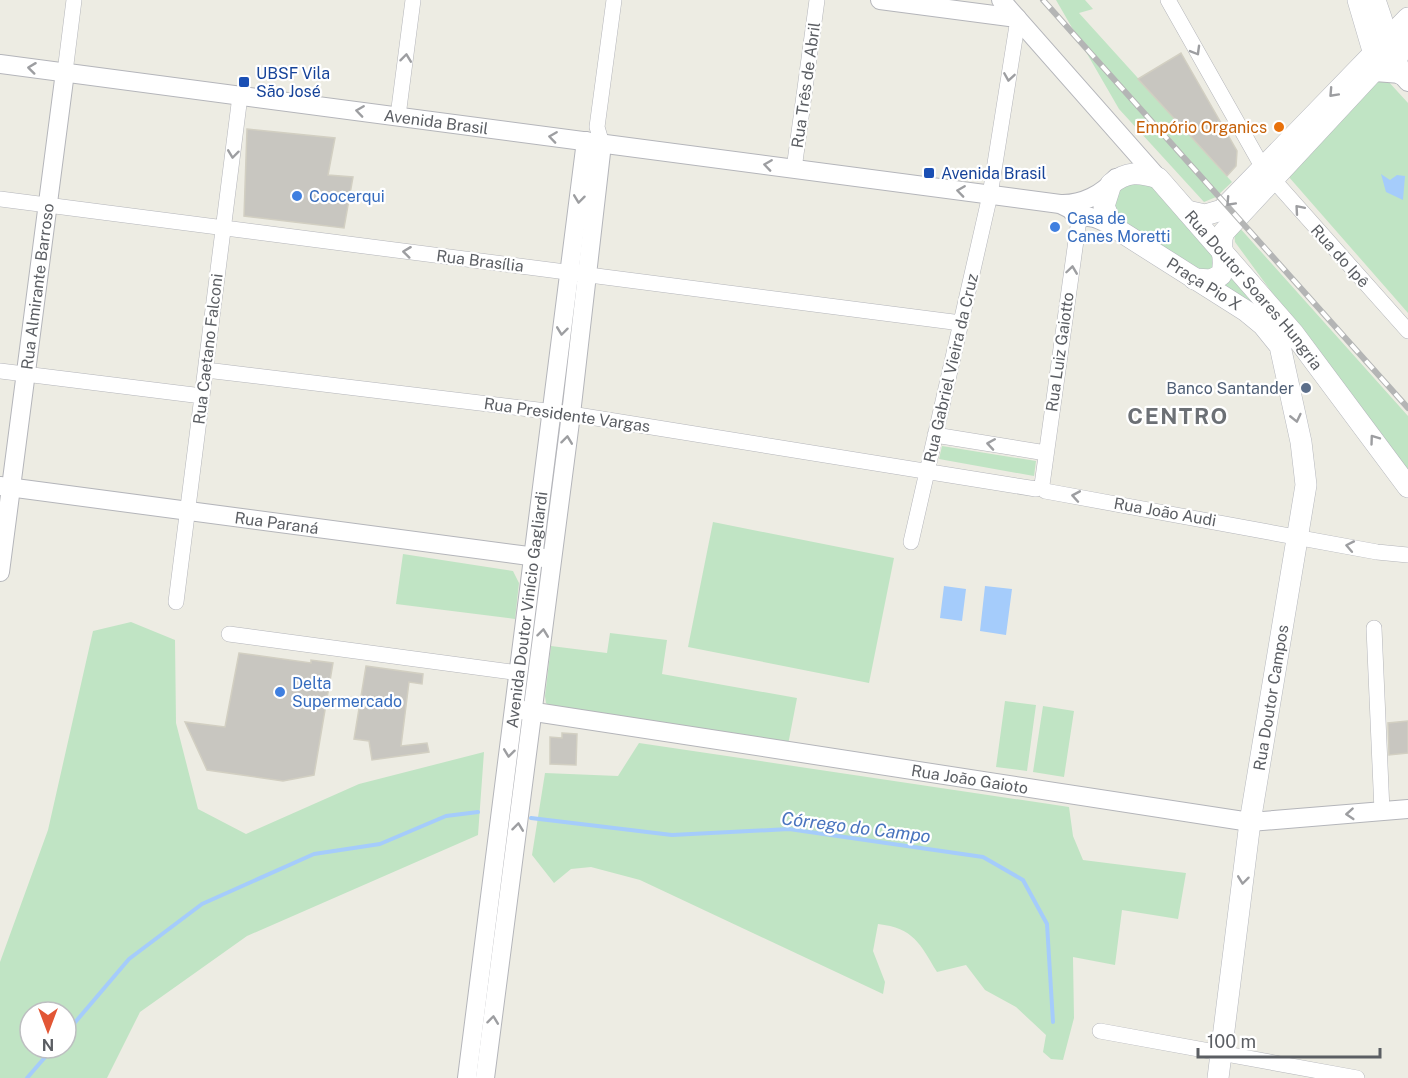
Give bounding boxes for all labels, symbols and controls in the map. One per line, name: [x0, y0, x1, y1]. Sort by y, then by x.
street label: Rua Três de Abril: [788, 21, 824, 149]
one-way arrow: [1189, 45, 1201, 55]
one-way arrow: [399, 54, 411, 63]
one-way arrow: [28, 63, 37, 75]
place label: UBSF Vila São José: [256, 64, 330, 101]
one-way arrow: [1003, 72, 1015, 82]
marker: UBSF Vila São José: [237, 75, 251, 89]
one-way arrow: [1329, 87, 1340, 97]
street label: Avenida Brasil: [383, 105, 490, 138]
one-way arrow: [356, 106, 365, 118]
place label: Empório Organics: [1136, 118, 1267, 137]
marker: Empório Organics: [1272, 120, 1286, 134]
one-way arrow: [549, 132, 558, 144]
one-way arrow: [227, 149, 239, 158]
one-way arrow: [763, 160, 772, 172]
place label: Avenida Brasil: [941, 164, 1046, 183]
marker: Avenida Brasil: [922, 166, 936, 180]
one-way arrow: [956, 185, 965, 198]
place label: Coocerqui: [309, 187, 385, 206]
marker: Coocerqui: [290, 189, 304, 203]
one-way arrow: [573, 195, 585, 204]
one-way arrow: [1226, 195, 1237, 206]
street label: Rua Almirante Barroso: [17, 202, 57, 371]
one-way arrow: [1295, 205, 1306, 216]
street label: Rua Doutor Soares Hungria: [1181, 206, 1327, 373]
place label: Casa de Canes Moretti: [1067, 209, 1170, 246]
marker: Casa de Canes Moretti: [1048, 220, 1062, 234]
street label: Rua do Ipê: [1307, 221, 1373, 291]
one-way arrow: [403, 246, 412, 258]
street label: Rua Brasília: [435, 246, 525, 276]
street label: Praça Pio X: [1163, 254, 1245, 314]
one-way arrow: [1065, 266, 1077, 275]
street label: Rua Gabriel Vieira da Cruz: [920, 271, 982, 464]
street label: Rua Caetano Falconi: [189, 273, 227, 425]
street label: Rua Luiz Gaiotto: [1042, 291, 1078, 413]
one-way arrow: [556, 326, 569, 335]
place label: Banco Santander: [1166, 379, 1294, 398]
marker: Banco Santander: [1299, 381, 1313, 395]
street label: Rua Presidente Vargas: [483, 394, 651, 436]
district label: CENTRO: [1127, 403, 1229, 429]
one-way arrow: [1289, 413, 1302, 423]
one-way arrow: [1371, 434, 1382, 445]
one-way arrow: [561, 435, 573, 444]
one-way arrow: [986, 438, 996, 451]
street label: Avenida Doutor Vinício Gagliardi: [502, 490, 551, 729]
one-way arrow: [1071, 491, 1080, 503]
street label: Rua João Audi: [1112, 494, 1218, 530]
street label: Rua Paraná: [233, 508, 320, 538]
one-way arrow: [1346, 540, 1356, 553]
street label: Rua Doutor Campos: [1249, 623, 1292, 772]
one-way arrow: [536, 629, 548, 638]
place label: Delta Supermercado: [292, 674, 402, 711]
marker: Delta Supermercado: [273, 685, 287, 699]
one-way arrow: [503, 749, 516, 758]
street label: Rua João Gaioto: [910, 761, 1029, 797]
water label: Córrego do Campo: [780, 807, 932, 847]
one-way arrow: [1345, 807, 1354, 820]
one-way arrow: [511, 822, 524, 831]
one-way arrow: [1237, 875, 1249, 884]
north arrow: [18, 1000, 78, 1060]
one-way arrow: [486, 1015, 499, 1025]
scale bar: [1198, 1021, 1380, 1059]
text: 100 m: [1207, 1031, 1256, 1052]
text: N: [42, 1035, 54, 1054]

